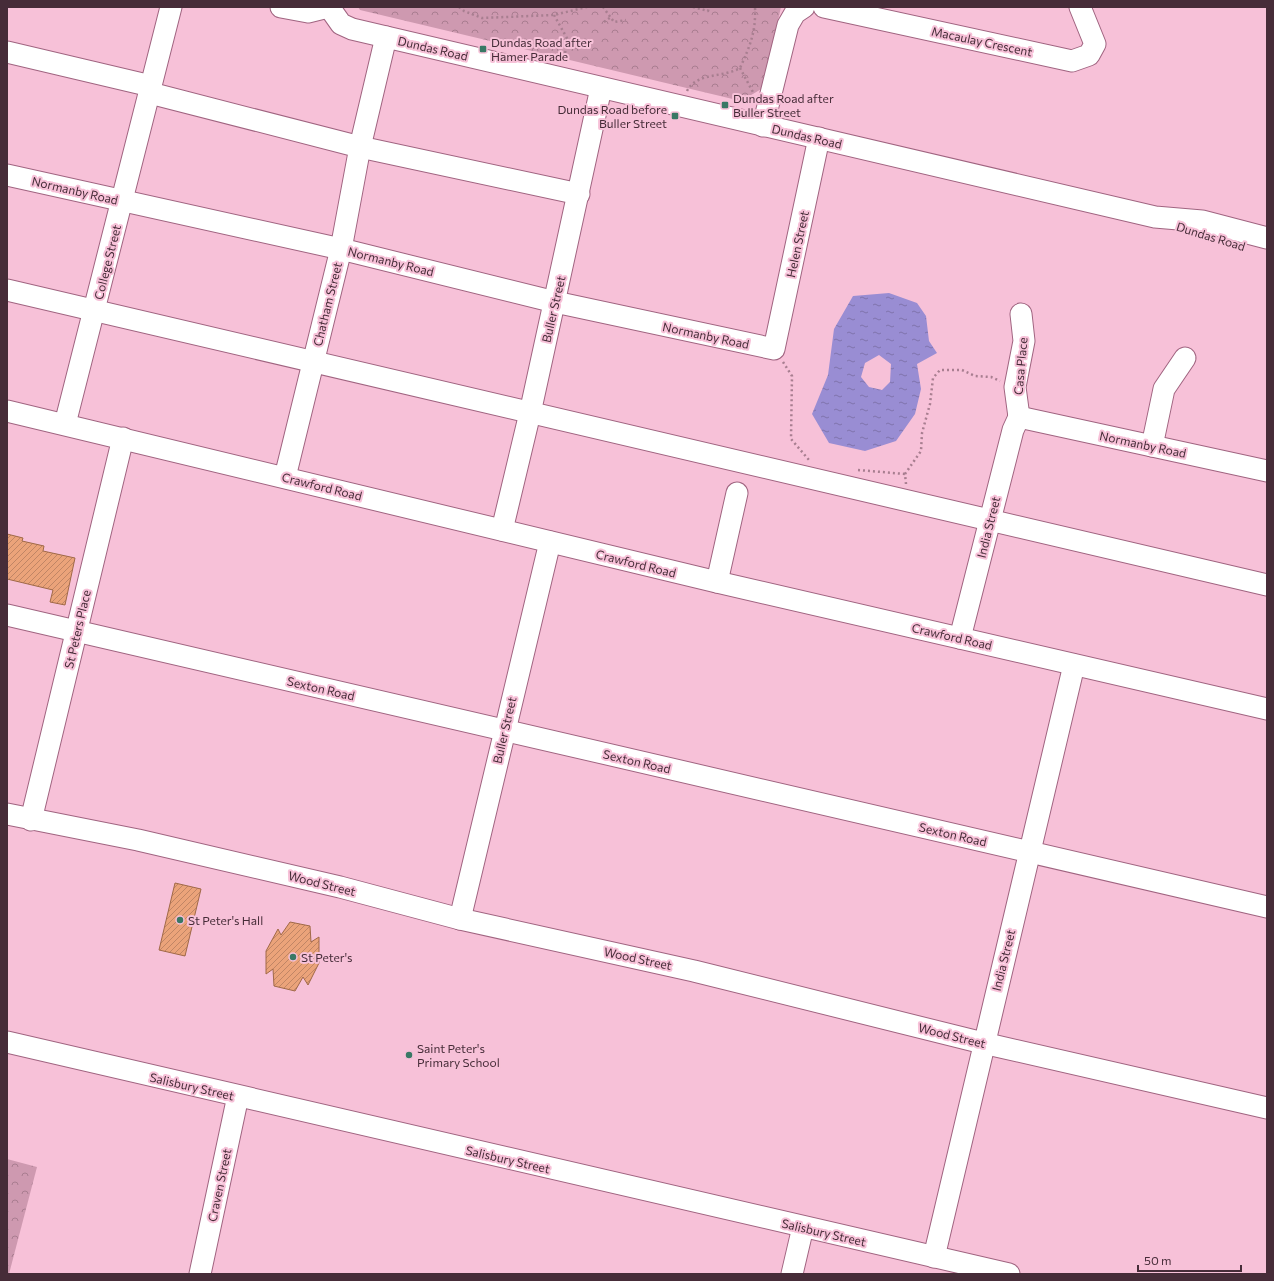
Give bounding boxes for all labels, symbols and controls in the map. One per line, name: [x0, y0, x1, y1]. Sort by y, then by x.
street label: Macaulay Crescent: [930, 23, 1034, 59]
street label: Dundas Road: [397, 33, 469, 63]
place label: Dundas Road after Hamer Parade: [491, 35, 592, 63]
marker: Dundas Road after Hamer Parade: [478, 44, 488, 54]
place label: Dundas Road after Buller Street: [733, 91, 834, 119]
marker: Dundas Road after Buller Street: [720, 100, 730, 110]
place label: Dundas Road before Buller Street: [557, 102, 667, 130]
marker: Dundas Road before Buller Street: [670, 111, 680, 121]
street label: Dundas Road: [771, 121, 843, 151]
street label: Normanby Road: [30, 173, 120, 207]
street label: Helen Street: [783, 209, 811, 279]
street label: Dundas Road: [1175, 219, 1247, 253]
street label: College Street: [91, 223, 123, 301]
street label: Normanby Road: [347, 244, 436, 278]
street label: Chatham Street: [310, 260, 344, 347]
street label: Buller Street: [539, 274, 567, 344]
street label: Normanby Road: [661, 319, 751, 351]
street label: Casa Place: [1011, 337, 1029, 395]
street label: Normanby Road: [1098, 428, 1188, 460]
street label: Crawford Road: [280, 469, 364, 503]
street label: India Street: [974, 495, 1002, 559]
street label: Crawford Road: [594, 546, 678, 580]
street label: St Peters Place: [61, 588, 93, 670]
street label: Crawford Road: [910, 620, 994, 652]
street label: Sexton Road: [286, 673, 356, 703]
street label: Buller Street: [490, 695, 518, 765]
street label: Sexton Road: [602, 746, 672, 776]
street label: Sexton Road: [918, 819, 988, 849]
street label: Wood Street: [287, 868, 357, 898]
place label: St Peter's Hall: [188, 913, 263, 927]
marker: St Peter's Hall: [175, 915, 185, 925]
street label: India Street: [989, 928, 1017, 992]
street label: Wood Street: [603, 944, 673, 972]
place label: St Peter's: [301, 950, 353, 964]
marker: St Peter's: [288, 952, 298, 962]
street label: Wood Street: [917, 1020, 987, 1050]
place label: Saint Peter's Primary School: [417, 1041, 500, 1069]
marker: Saint Peter's Primary School: [404, 1050, 414, 1060]
street label: Salisbury Street: [149, 1070, 236, 1103]
street label: Salisbury Street: [465, 1143, 552, 1176]
street label: Craven Street: [204, 1147, 234, 1223]
street label: Salisbury Street: [781, 1216, 868, 1249]
scale bar: [1138, 1247, 1241, 1273]
text: 50 m: [1144, 1253, 1172, 1267]

